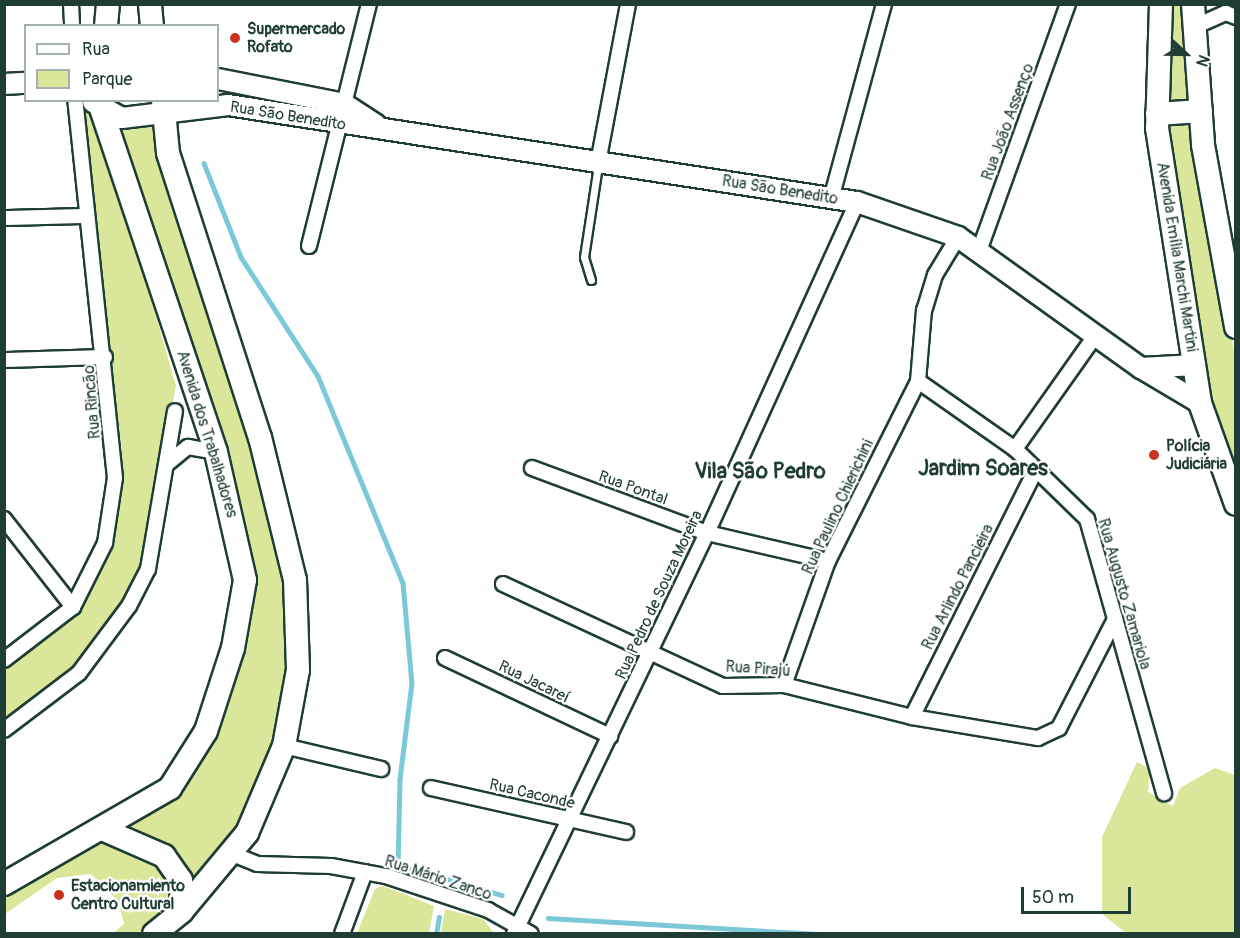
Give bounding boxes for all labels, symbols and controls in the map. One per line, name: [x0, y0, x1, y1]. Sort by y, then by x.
place label: Supermercado Rofato: [247, 19, 345, 57]
legend: [24, 24, 219, 102]
north arrow: [1156, 24, 1216, 84]
marker: Supermercado Rofato: [228, 31, 242, 45]
text: Rua: [82, 38, 110, 61]
text: N: [1191, 52, 1214, 70]
street label: Rua João Assenço: [978, 61, 1038, 183]
text: Parque: [82, 68, 132, 91]
street label: Rua São Benedito: [229, 97, 347, 135]
street label: Avenida Emília Marchi Martini: [1153, 161, 1201, 353]
street label: Rua São Benedito: [721, 171, 839, 209]
street label: Avenida dos Trabalhadores: [172, 348, 242, 520]
street label: Rua Rincão: [79, 364, 105, 440]
street label: Rua Paulino Chierichini: [798, 436, 878, 578]
place label: Polícia Judiciária: [1166, 436, 1227, 474]
marker: Polícia Judiciária: [1147, 448, 1161, 462]
district label: Jardim Soares: [918, 456, 1048, 482]
district label: Vila São Pedro: [694, 459, 826, 485]
street label: Rua Pontal: [596, 467, 670, 509]
street label: Rua Pedro de Souza Moreira: [611, 507, 707, 683]
street label: Rua Augusto Zamariola: [1093, 516, 1155, 672]
street label: Rua Arlindo Pancieira: [918, 521, 998, 653]
street label: Rua Jacareí: [495, 657, 573, 707]
street label: Rua Pirajú: [725, 657, 791, 681]
street label: Rua Caconde: [487, 775, 577, 813]
street label: Rua Mário Zanco: [382, 852, 494, 904]
scale bar: [1024, 875, 1134, 913]
place label: Estacionamiento Centro Cultural: [71, 876, 185, 914]
text: 50 m: [1032, 886, 1074, 909]
marker: Estacionamiento Centro Cultural: [52, 888, 66, 902]

